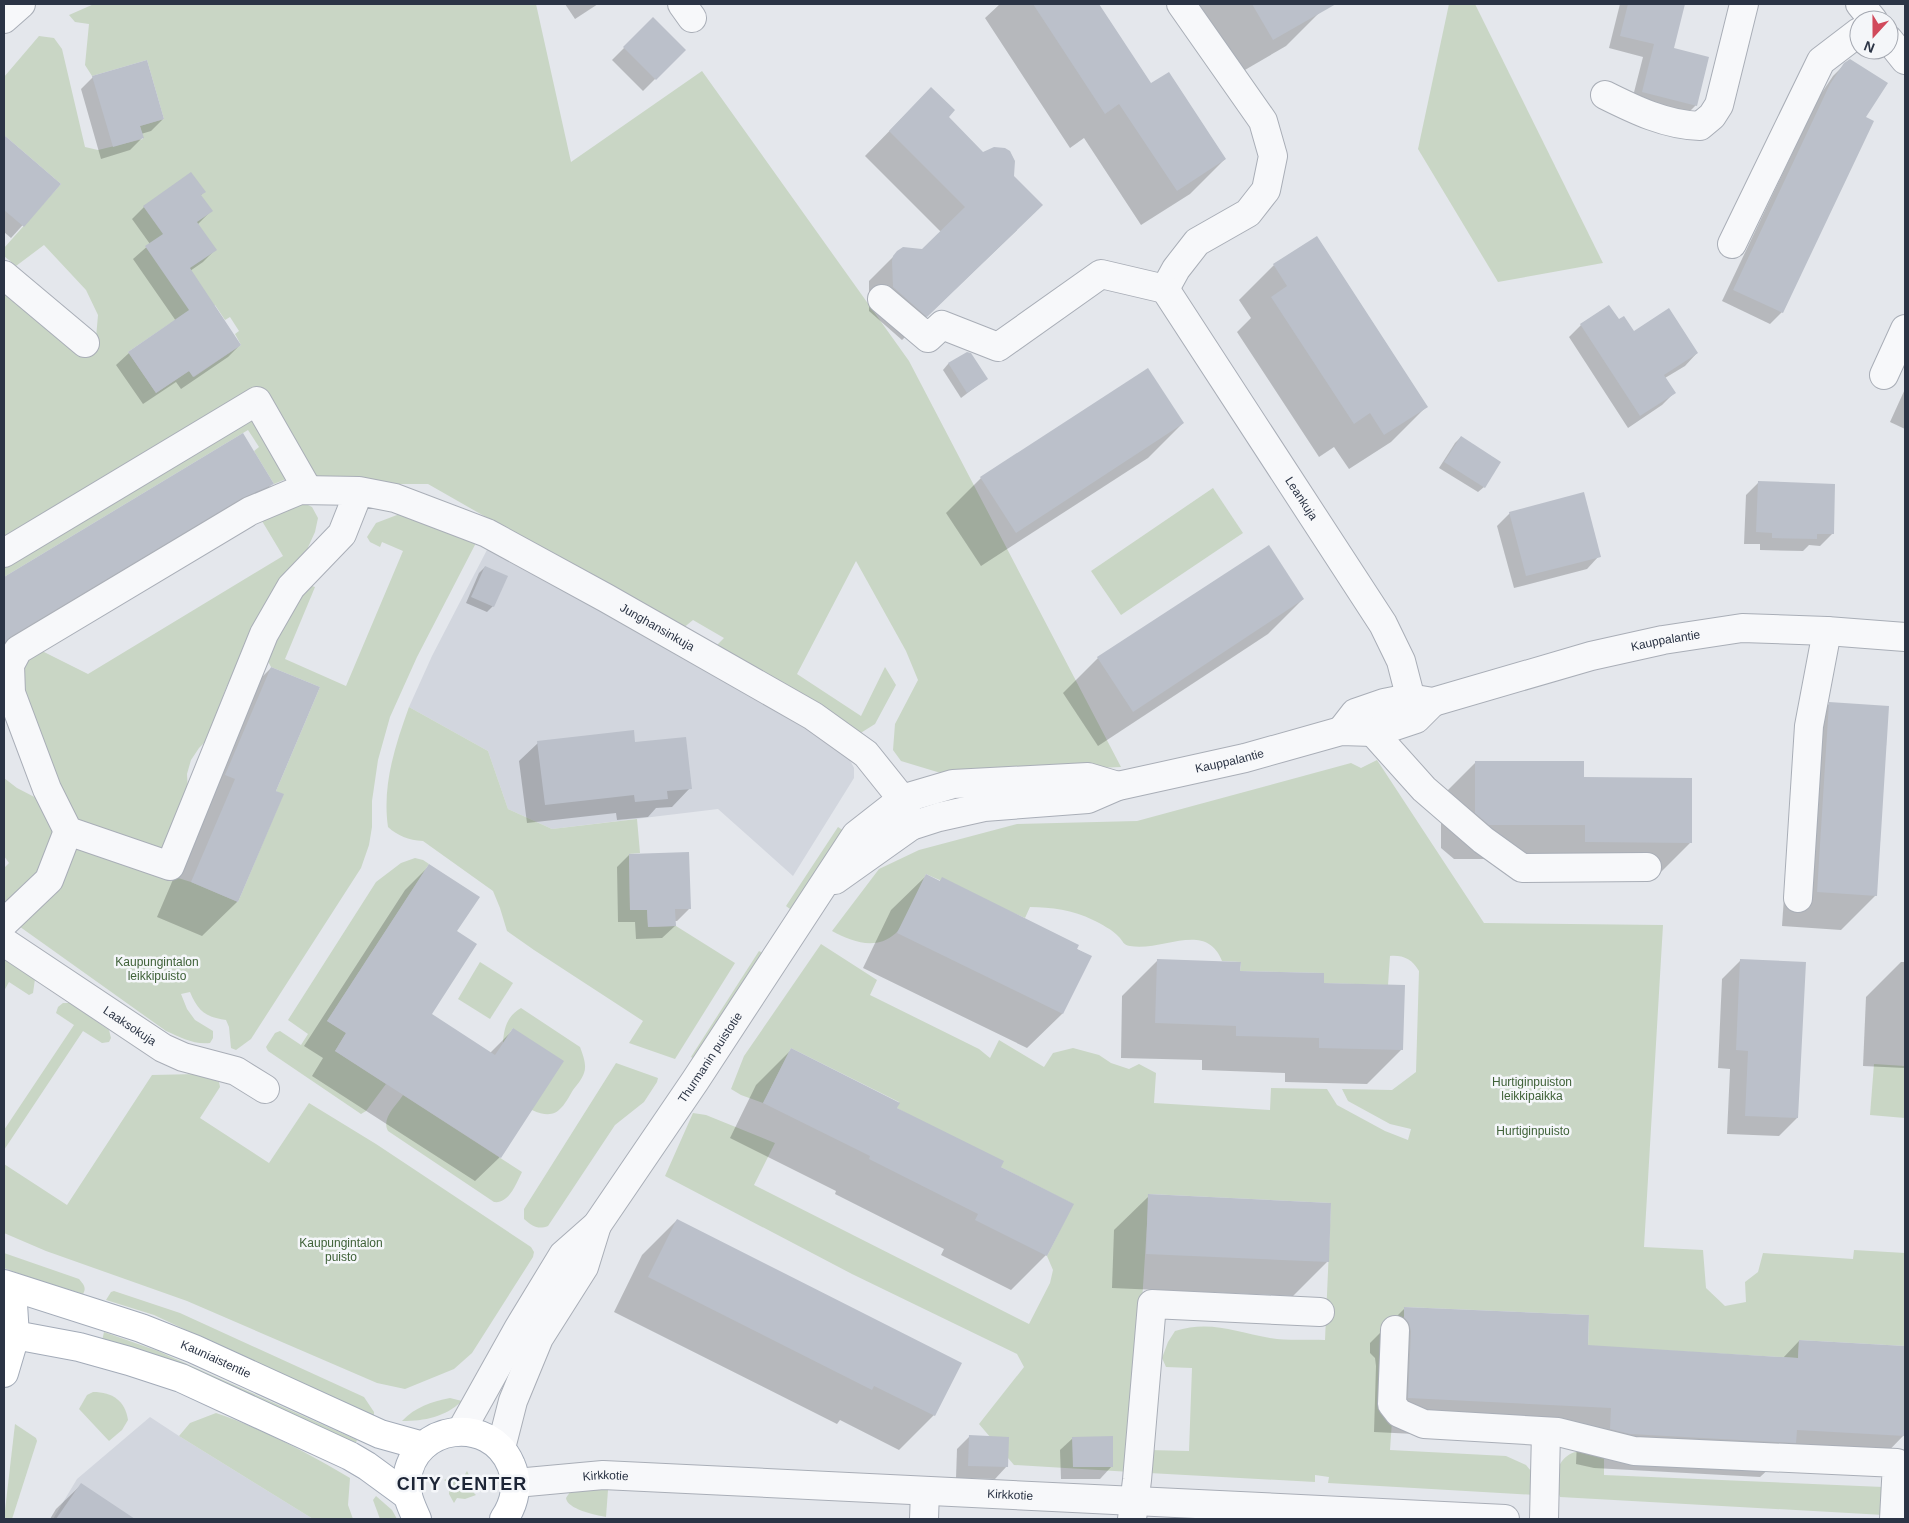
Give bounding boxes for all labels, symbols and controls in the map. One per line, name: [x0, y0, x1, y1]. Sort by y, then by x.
north arrow: [1849, 10, 1899, 60]
text: N: [1862, 38, 1877, 56]
street label: Leankuja: [1282, 474, 1321, 523]
street label: Junghansinkuja: [617, 600, 697, 654]
street label: Kauppalantie: [1630, 627, 1701, 654]
street label: Kauppalantie: [1194, 746, 1266, 776]
park label: Kaupungintalon leikkipuisto: [115, 955, 199, 983]
street label: Laaksokuja: [100, 1003, 159, 1049]
street label: Thurmanin puistotie: [675, 1009, 745, 1105]
park label: Hurtiginpuiston leikkipaikka: [1492, 1075, 1572, 1103]
park label: Hurtiginpuisto: [1496, 1124, 1570, 1138]
park label: Kaupungintalon puisto: [299, 1236, 383, 1264]
street label: Kauniaistentie: [179, 1337, 253, 1381]
street label: Kirkkotie: [582, 1468, 629, 1484]
district label: CITY CENTER: [397, 1474, 527, 1494]
street label: Kirkkotie: [987, 1487, 1034, 1503]

